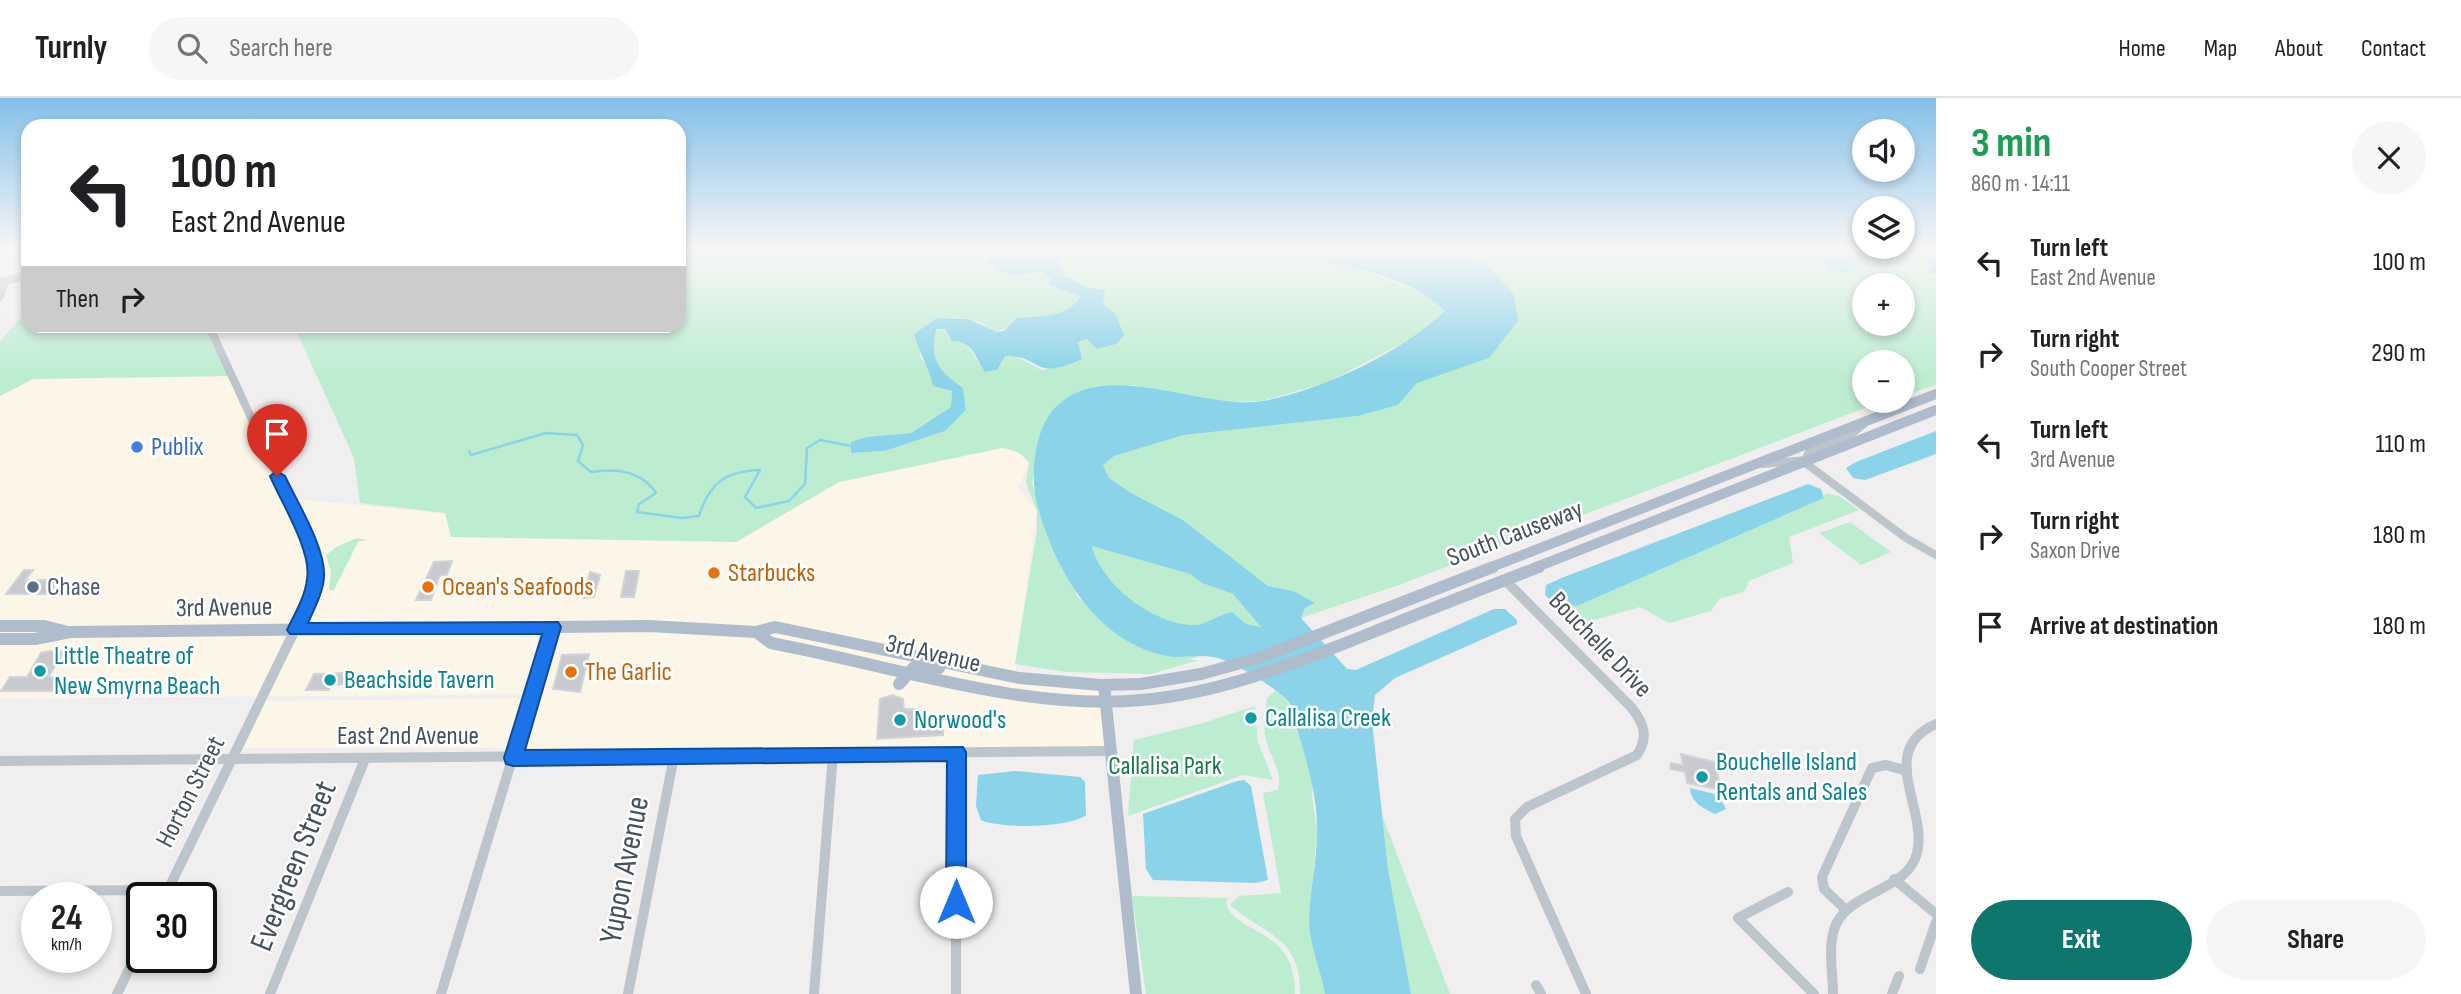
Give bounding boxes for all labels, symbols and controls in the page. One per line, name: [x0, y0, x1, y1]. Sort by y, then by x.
search box: [149, 17, 639, 80]
text: Turnly: [35, 28, 107, 68]
icon: search: [173, 29, 211, 67]
text: Search here: [229, 33, 333, 64]
text: Home: [2118, 34, 2166, 63]
text: Map: [2204, 34, 2237, 63]
text: About: [2275, 34, 2323, 63]
text: Contact: [2361, 34, 2426, 63]
text: 3 min: [1971, 118, 2051, 169]
map controls: [1852, 119, 1915, 413]
button: sound: [1852, 119, 1915, 182]
button: close: [2352, 121, 2426, 195]
text: 100 m: [171, 143, 277, 202]
icon: left: [56, 147, 147, 238]
text: 860 m · 14:11: [1971, 170, 2070, 198]
button: layers: [1852, 196, 1915, 259]
text: East 2nd Avenue: [171, 203, 346, 242]
text: Turn left: [2030, 233, 2108, 264]
icon: left: [1971, 244, 2009, 282]
text: 100 m: [2373, 247, 2426, 278]
text: East 2nd Avenue: [2030, 264, 2156, 292]
button: +: [1852, 273, 1915, 336]
icon: right: [113, 280, 151, 318]
text: Then: [56, 284, 99, 315]
text: Turn right: [2030, 324, 2119, 355]
icon: right: [1971, 335, 2009, 373]
text: 290 m: [2371, 338, 2426, 369]
button: −: [1852, 350, 1915, 413]
text: South Cooper Street: [2030, 355, 2187, 383]
pin: [247, 404, 307, 476]
icon: arrive: [258, 415, 296, 453]
text: Turn left: [2030, 415, 2108, 446]
icon: left: [1971, 426, 2009, 464]
text: 110 m: [2375, 429, 2426, 460]
place label: Publix: [151, 432, 204, 463]
marker: Publix: [129, 439, 145, 455]
text: 3rd Avenue: [2030, 446, 2115, 474]
street label: South Causeway: [1443, 494, 1587, 574]
text: Turn right: [2030, 506, 2119, 537]
icon: right: [1971, 517, 2009, 555]
text: 180 m: [2373, 520, 2426, 551]
text: Saxon Drive: [2030, 537, 2120, 565]
place label: Starbucks: [728, 558, 815, 589]
marker: Starbucks: [706, 565, 722, 581]
place label: Chase: [47, 572, 101, 603]
place label: Ocean's Seafoods: [442, 572, 594, 603]
marker: Chase: [25, 579, 41, 595]
marker: Ocean's Seafoods: [420, 579, 436, 595]
street label: Bouchelle Drive: [1542, 586, 1658, 704]
street label: 3rd Avenue: [175, 592, 273, 624]
icon: arrive: [1971, 608, 2009, 646]
text: Arrive at destination: [2030, 611, 2218, 642]
text: 180 m: [2373, 611, 2426, 642]
street label: 3rd Avenue: [882, 628, 984, 680]
place label: Little Theatre of New Smyrna Beach: [54, 641, 220, 702]
place label: The Garlic: [585, 657, 672, 688]
marker: Little Theatre of New Smyrna Beach: [32, 663, 48, 679]
marker: The Garlic: [563, 664, 579, 680]
place label: Beachside Tavern: [344, 665, 495, 696]
marker: Beachside Tavern: [322, 672, 338, 688]
place label: Callalisa Creek: [1265, 703, 1391, 734]
place label: Norwood's: [914, 705, 1006, 736]
marker: Callalisa Creek: [1243, 710, 1259, 726]
marker: Norwood's: [892, 712, 908, 728]
street label: East 2nd Avenue: [337, 721, 479, 752]
street label: Horton Street: [150, 731, 232, 853]
place label: Bouchelle Island Rentals and Sales: [1716, 747, 1867, 808]
park label: Callalisa Park: [1108, 751, 1222, 782]
marker: Bouchelle Island Rentals and Sales: [1694, 769, 1710, 785]
street label: Evergreen Street: [242, 775, 346, 957]
street label: Yupon Avenue: [592, 793, 658, 947]
position arrow: [919, 865, 993, 939]
speed limit sign: 30: [126, 882, 217, 973]
text: 24: [51, 897, 82, 940]
button: Exit: [1971, 900, 2192, 980]
button: Share: [2206, 900, 2426, 980]
text: km/h: [51, 934, 82, 955]

